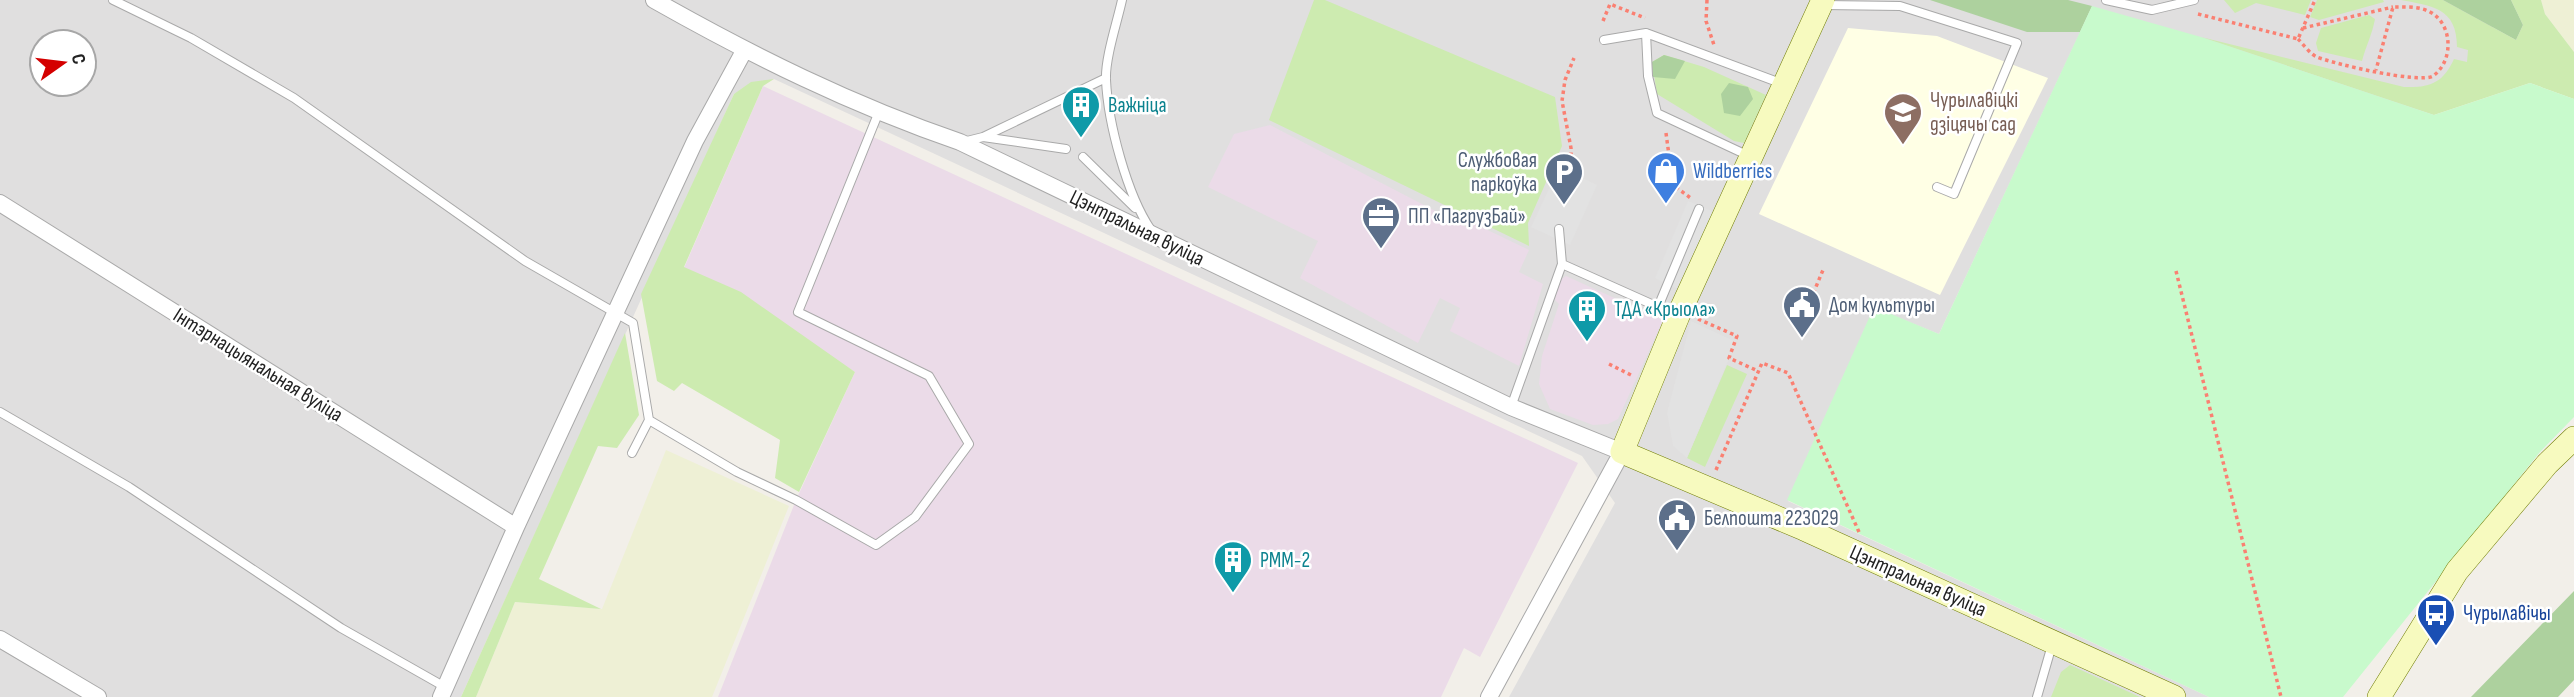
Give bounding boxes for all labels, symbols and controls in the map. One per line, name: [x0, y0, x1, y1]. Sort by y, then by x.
north arrow: [28, 28, 98, 98]
text: С: [66, 52, 90, 67]
building icon: Важніца: [1060, 84, 1102, 139]
place label: Чурылавіцкі дзіцячы сад: [1930, 88, 2018, 137]
school or university icon: Чурылавіцкі дзіцячы сад: [1882, 91, 1924, 146]
place label: Важніца: [1108, 93, 1166, 118]
place label: Службовая паркоўка: [1458, 148, 1537, 197]
shop icon: Wildberries: [1645, 150, 1687, 205]
parking icon: Службовая паркоўка: [1543, 151, 1585, 206]
place label: Wildberries: [1693, 159, 1772, 184]
street label: Цэнтральная вуліца: [1066, 185, 1208, 271]
office icon: ПП «ПагрузБай»: [1360, 195, 1402, 250]
place label: ПП «ПагрузБай»: [1408, 204, 1526, 229]
public building icon: Дом культуры: [1781, 284, 1823, 339]
building icon: ТДА «Крыола»: [1566, 288, 1608, 343]
place label: Дом культуры: [1829, 293, 1935, 318]
place label: ТДА «Крыола»: [1614, 297, 1716, 322]
street label: Інтэрнацыянальная вуліца: [169, 303, 347, 427]
public building icon: Белпошта 223029: [1656, 497, 1698, 552]
place label: Белпошта 223029: [1704, 506, 1838, 531]
building icon: РММ-2: [1212, 539, 1254, 594]
street label: Цэнтральная вуліца: [1846, 540, 1990, 622]
place label: РММ-2: [1260, 548, 1310, 573]
bus stop icon: Чурылавічы: [2415, 592, 2457, 647]
place label: Чурылавічы: [2463, 601, 2551, 626]

